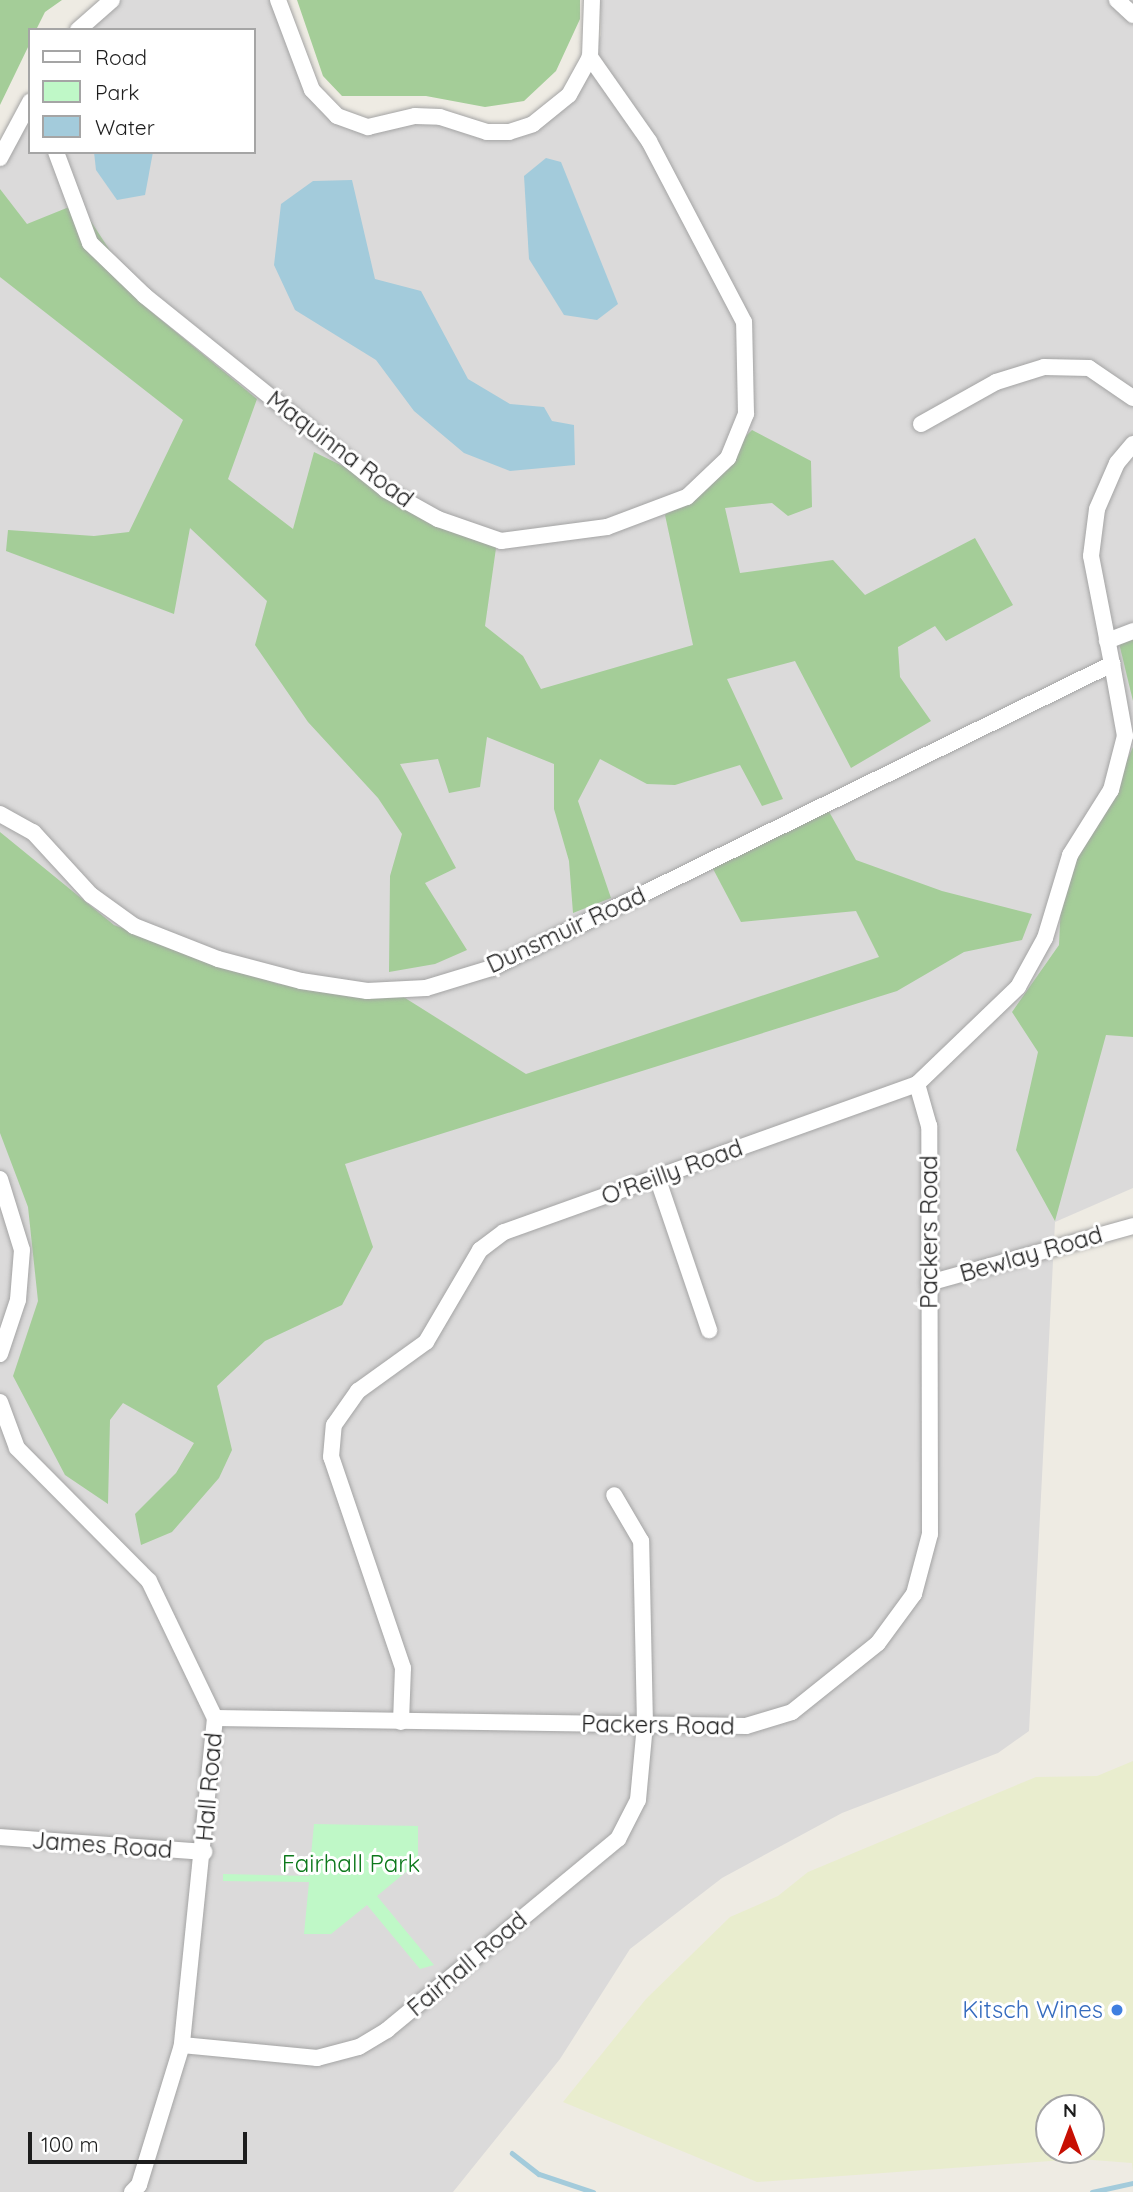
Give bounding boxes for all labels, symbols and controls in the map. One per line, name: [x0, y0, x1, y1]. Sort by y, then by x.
legend: [28, 28, 256, 154]
text: Road: [95, 44, 147, 70]
text: Park: [95, 79, 139, 105]
text: Water: [95, 114, 155, 140]
street label: Maquinna Road: [261, 385, 419, 513]
street label: Dunsmuir Road: [482, 881, 650, 979]
street label: O'Reilly Road: [598, 1133, 746, 1211]
street label: Packers Road: [915, 1155, 943, 1309]
street label: Bewlay Road: [956, 1220, 1106, 1288]
street label: Packers Road: [581, 1709, 735, 1741]
street label: Hall Road: [190, 1731, 228, 1843]
street label: James Road: [31, 1826, 173, 1864]
park label: Fairhall Park: [282, 1850, 420, 1878]
street label: Fairhall Road: [401, 1906, 533, 2022]
place label: Kitsch Wines: [962, 1996, 1103, 2024]
marker: Kitsch Wines: [1109, 2002, 1125, 2018]
north arrow: [1035, 2094, 1105, 2164]
text: N: [1063, 2098, 1077, 2122]
scale bar: [32, 2118, 250, 2162]
text: 100 m: [41, 2131, 99, 2157]

